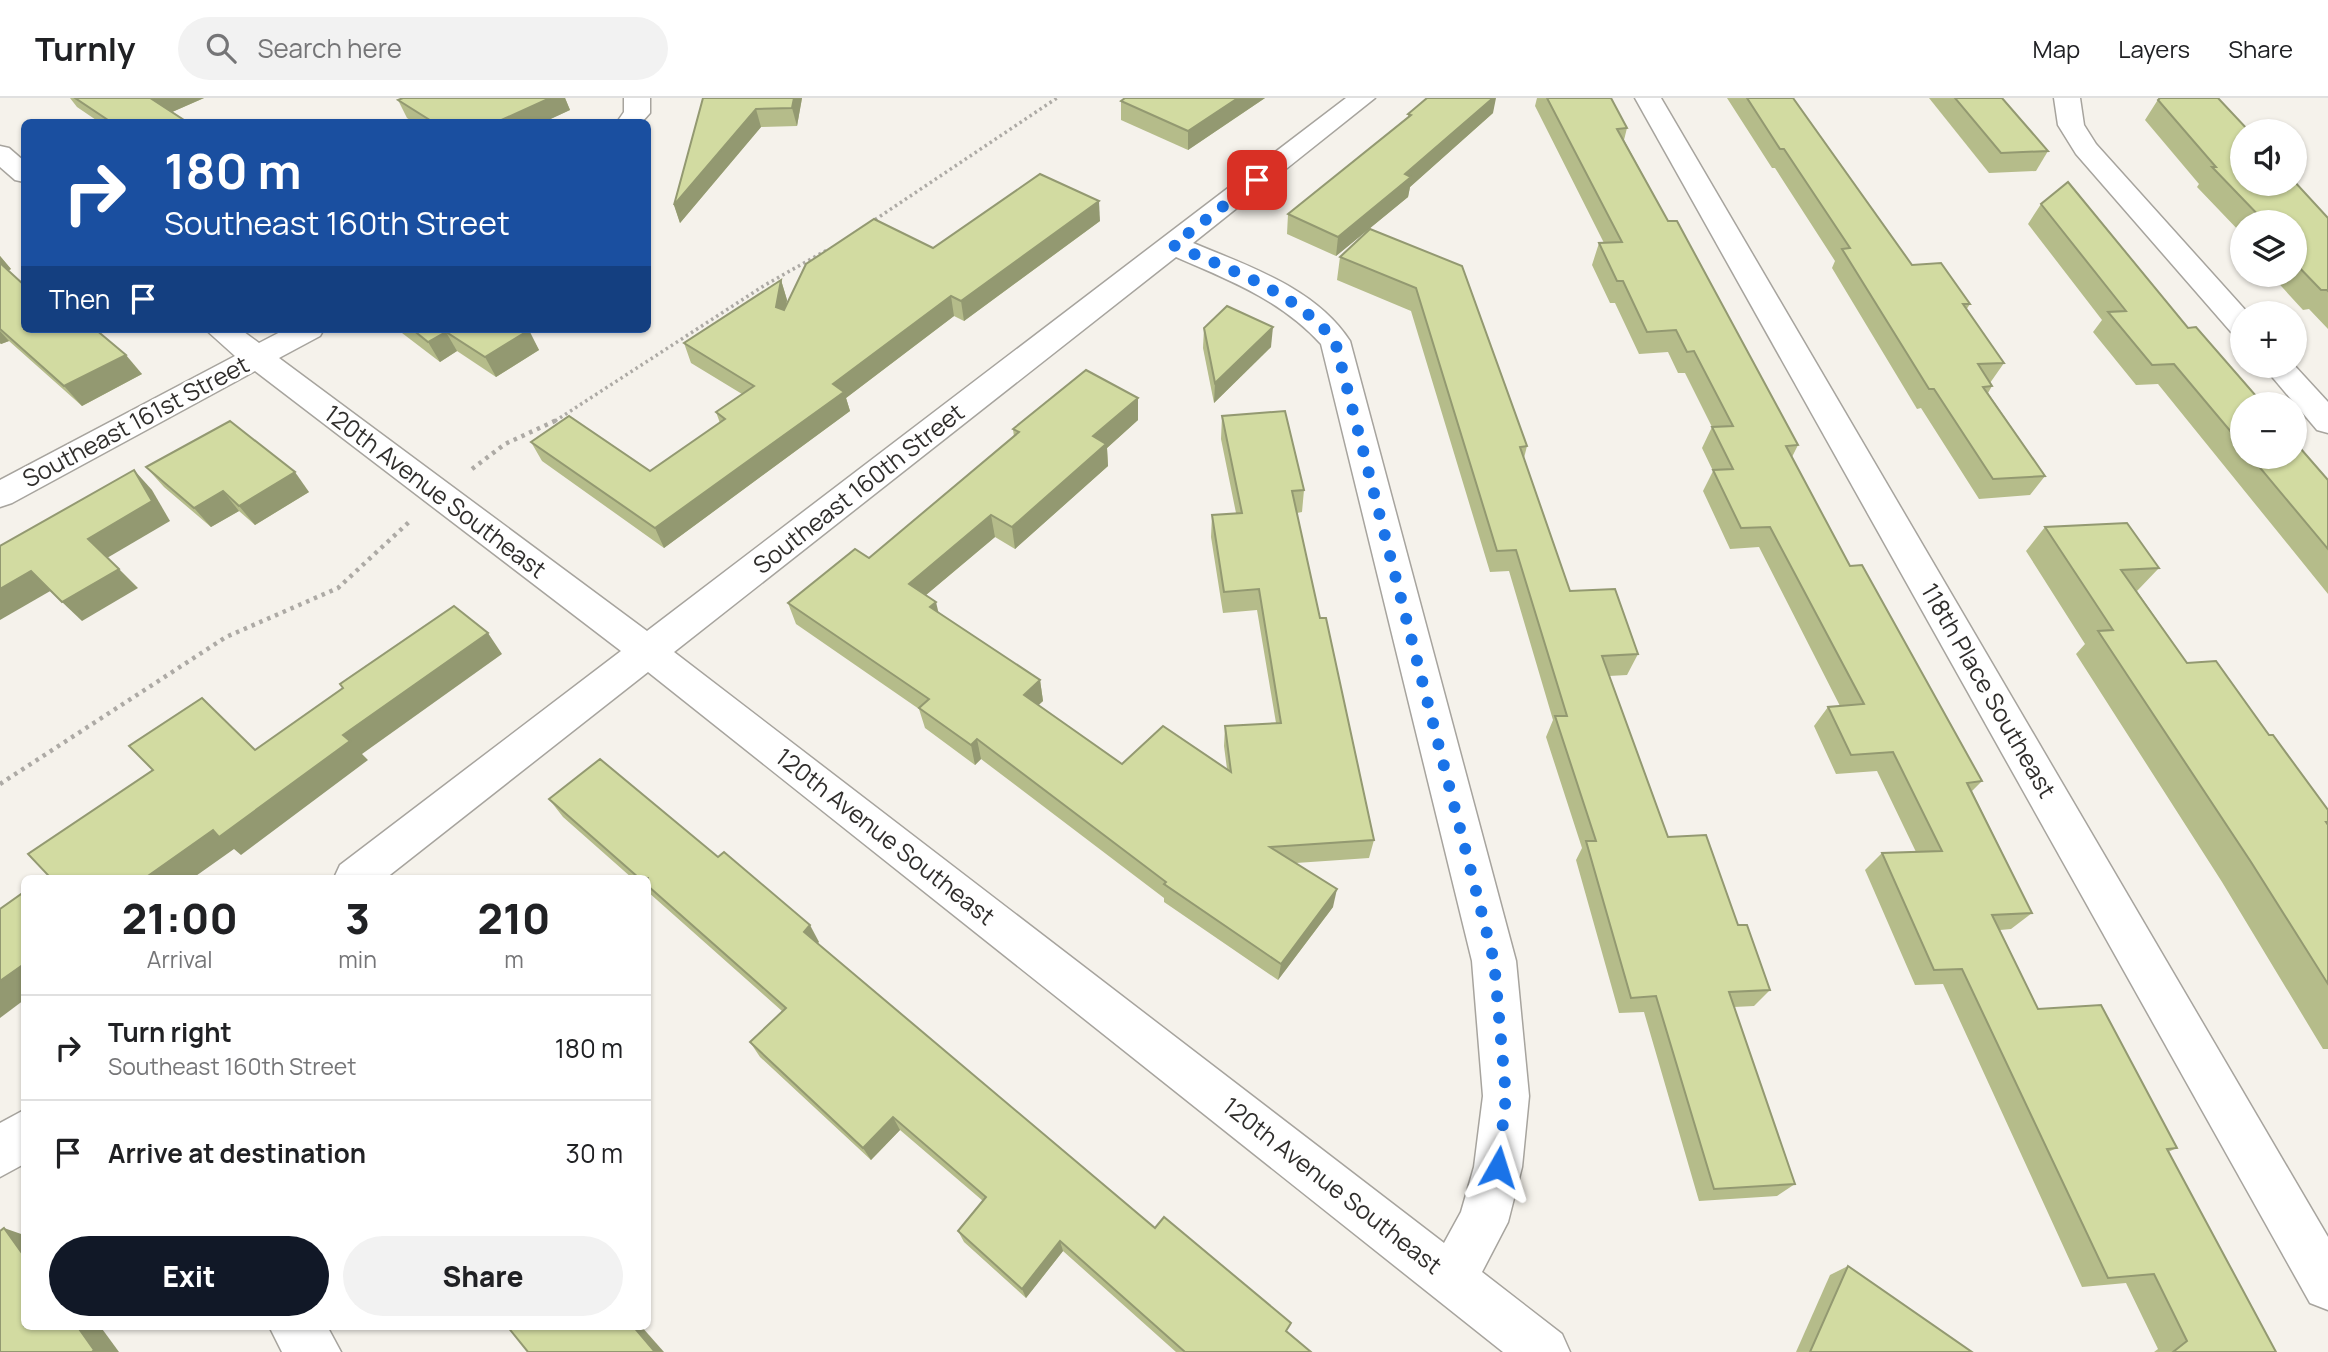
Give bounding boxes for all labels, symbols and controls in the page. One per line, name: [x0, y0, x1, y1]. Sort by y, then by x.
search box: [178, 17, 668, 80]
text: Turnly: [35, 26, 136, 71]
icon: search: [202, 29, 240, 67]
text: Search here: [258, 30, 402, 66]
text: Map: [2033, 32, 2080, 65]
text: Layers: [2118, 32, 2190, 65]
text: Share: [2228, 32, 2293, 65]
map controls: [2230, 119, 2307, 469]
button: sound: [2230, 119, 2307, 196]
text: 180 m: [164, 137, 302, 204]
icon: right: [49, 147, 140, 238]
pin: [1227, 150, 1287, 210]
icon: arrive: [1238, 161, 1276, 199]
text: Southeast 160th Street: [164, 201, 510, 245]
button: layers: [2230, 210, 2307, 287]
icon: arrive: [124, 280, 162, 318]
text: Then: [49, 281, 110, 317]
button: +: [2230, 301, 2307, 378]
street label: Southeast 161st Street: [16, 347, 254, 494]
button: −: [2230, 392, 2307, 469]
street label: Southeast 160th Street: [746, 395, 970, 581]
street label: 120th Avenue Southeast: [318, 396, 554, 585]
street label: 118th Place Southeast: [1914, 577, 2064, 804]
street label: 120th Avenue Southeast: [769, 740, 1002, 932]
text: 21:00: [122, 889, 238, 947]
text: 3: [345, 889, 370, 947]
text: 210: [478, 889, 550, 947]
text: Arrival: [147, 943, 213, 975]
text: min: [338, 943, 377, 975]
text: m: [504, 943, 524, 975]
text: Turn right: [108, 1014, 232, 1050]
icon: right: [49, 1029, 87, 1067]
text: 180 m: [555, 1030, 623, 1066]
text: Southeast 160th Street: [108, 1050, 357, 1082]
street label: 120th Avenue Southeast: [1216, 1089, 1449, 1281]
position arrow: [1461, 1130, 1535, 1204]
icon: arrive: [49, 1134, 87, 1172]
text: Arrive at destination: [108, 1135, 366, 1171]
text: 30 m: [566, 1135, 623, 1171]
button: Exit: [49, 1236, 329, 1316]
button: Share: [343, 1236, 623, 1316]

